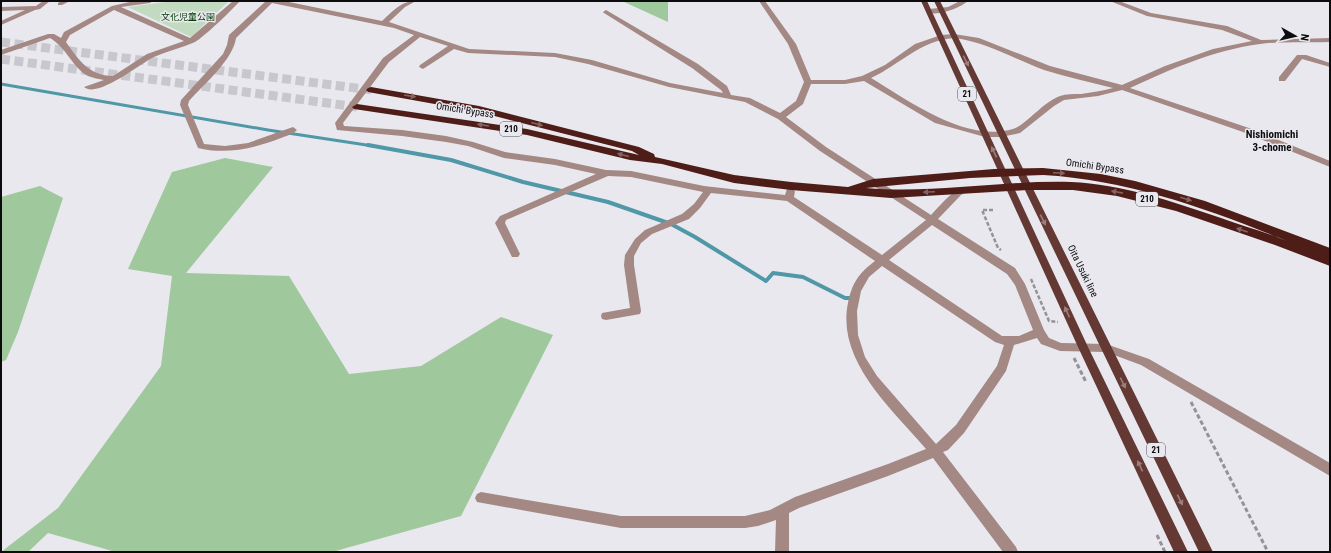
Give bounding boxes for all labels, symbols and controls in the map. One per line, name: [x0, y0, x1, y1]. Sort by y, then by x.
park label: 文化児童公園: [161, 12, 215, 22]
north arrow: [1275, 16, 1315, 56]
text: N: [1297, 33, 1311, 42]
one-way arrow: [963, 56, 969, 67]
road number: 21: [958, 87, 976, 101]
one-way arrow: [404, 93, 416, 99]
street label: Omichi Bypass: [435, 100, 495, 120]
one-way arrow: [530, 121, 543, 127]
one-way arrow: [477, 122, 489, 128]
road number: 210: [500, 122, 522, 136]
district label: Nishiomichi 3-chome: [1246, 128, 1298, 154]
one-way arrow: [990, 146, 997, 158]
one-way arrow: [617, 152, 630, 158]
street label: Omichi Bypass: [1065, 156, 1125, 176]
one-way arrow: [1053, 169, 1065, 176]
one-way arrow: [923, 189, 935, 196]
one-way arrow: [1111, 189, 1123, 195]
road number: 210: [1136, 192, 1158, 206]
one-way arrow: [1180, 196, 1192, 202]
one-way arrow: [1040, 214, 1046, 226]
one-way arrow: [1235, 226, 1247, 232]
street label: Oita Usuki line: [1066, 243, 1100, 299]
one-way arrow: [1064, 306, 1070, 317]
one-way arrow: [1120, 377, 1126, 389]
road number: 21: [1147, 443, 1165, 457]
one-way arrow: [1137, 461, 1143, 472]
one-way arrow: [1177, 494, 1183, 505]

